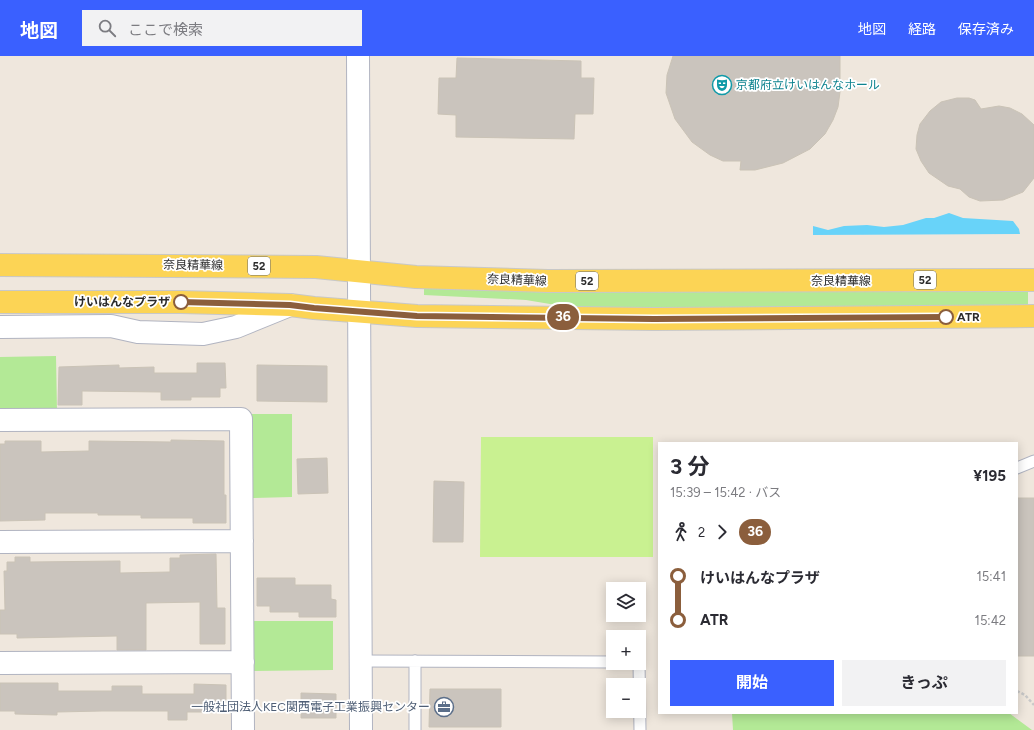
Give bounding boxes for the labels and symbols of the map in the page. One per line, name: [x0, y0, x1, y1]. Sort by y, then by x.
theatre icon: 京都府立けいはんなホール: [711, 74, 733, 96]
place label: 京都府立けいはんなホール: [736, 78, 880, 92]
street label: 奈良精華線: [163, 257, 223, 273]
road number: 52: [248, 257, 270, 275]
road number: 52: [914, 271, 936, 289]
street label: 奈良精華線: [487, 272, 547, 288]
road number: 52: [576, 272, 598, 290]
street label: 奈良精華線: [811, 274, 871, 288]
marker: けいはんなプラザ: [173, 294, 189, 310]
place label: けいはんなプラザ: [74, 295, 170, 309]
line badge: 36: [545, 304, 581, 330]
marker: ATR: [938, 309, 954, 325]
place label: ATR: [957, 310, 980, 324]
office icon: 一般社団法人KEC関西電子工業振興センター: [433, 696, 455, 718]
place label: 一般社団法人KEC関西電子工業振興センター: [191, 700, 430, 714]

